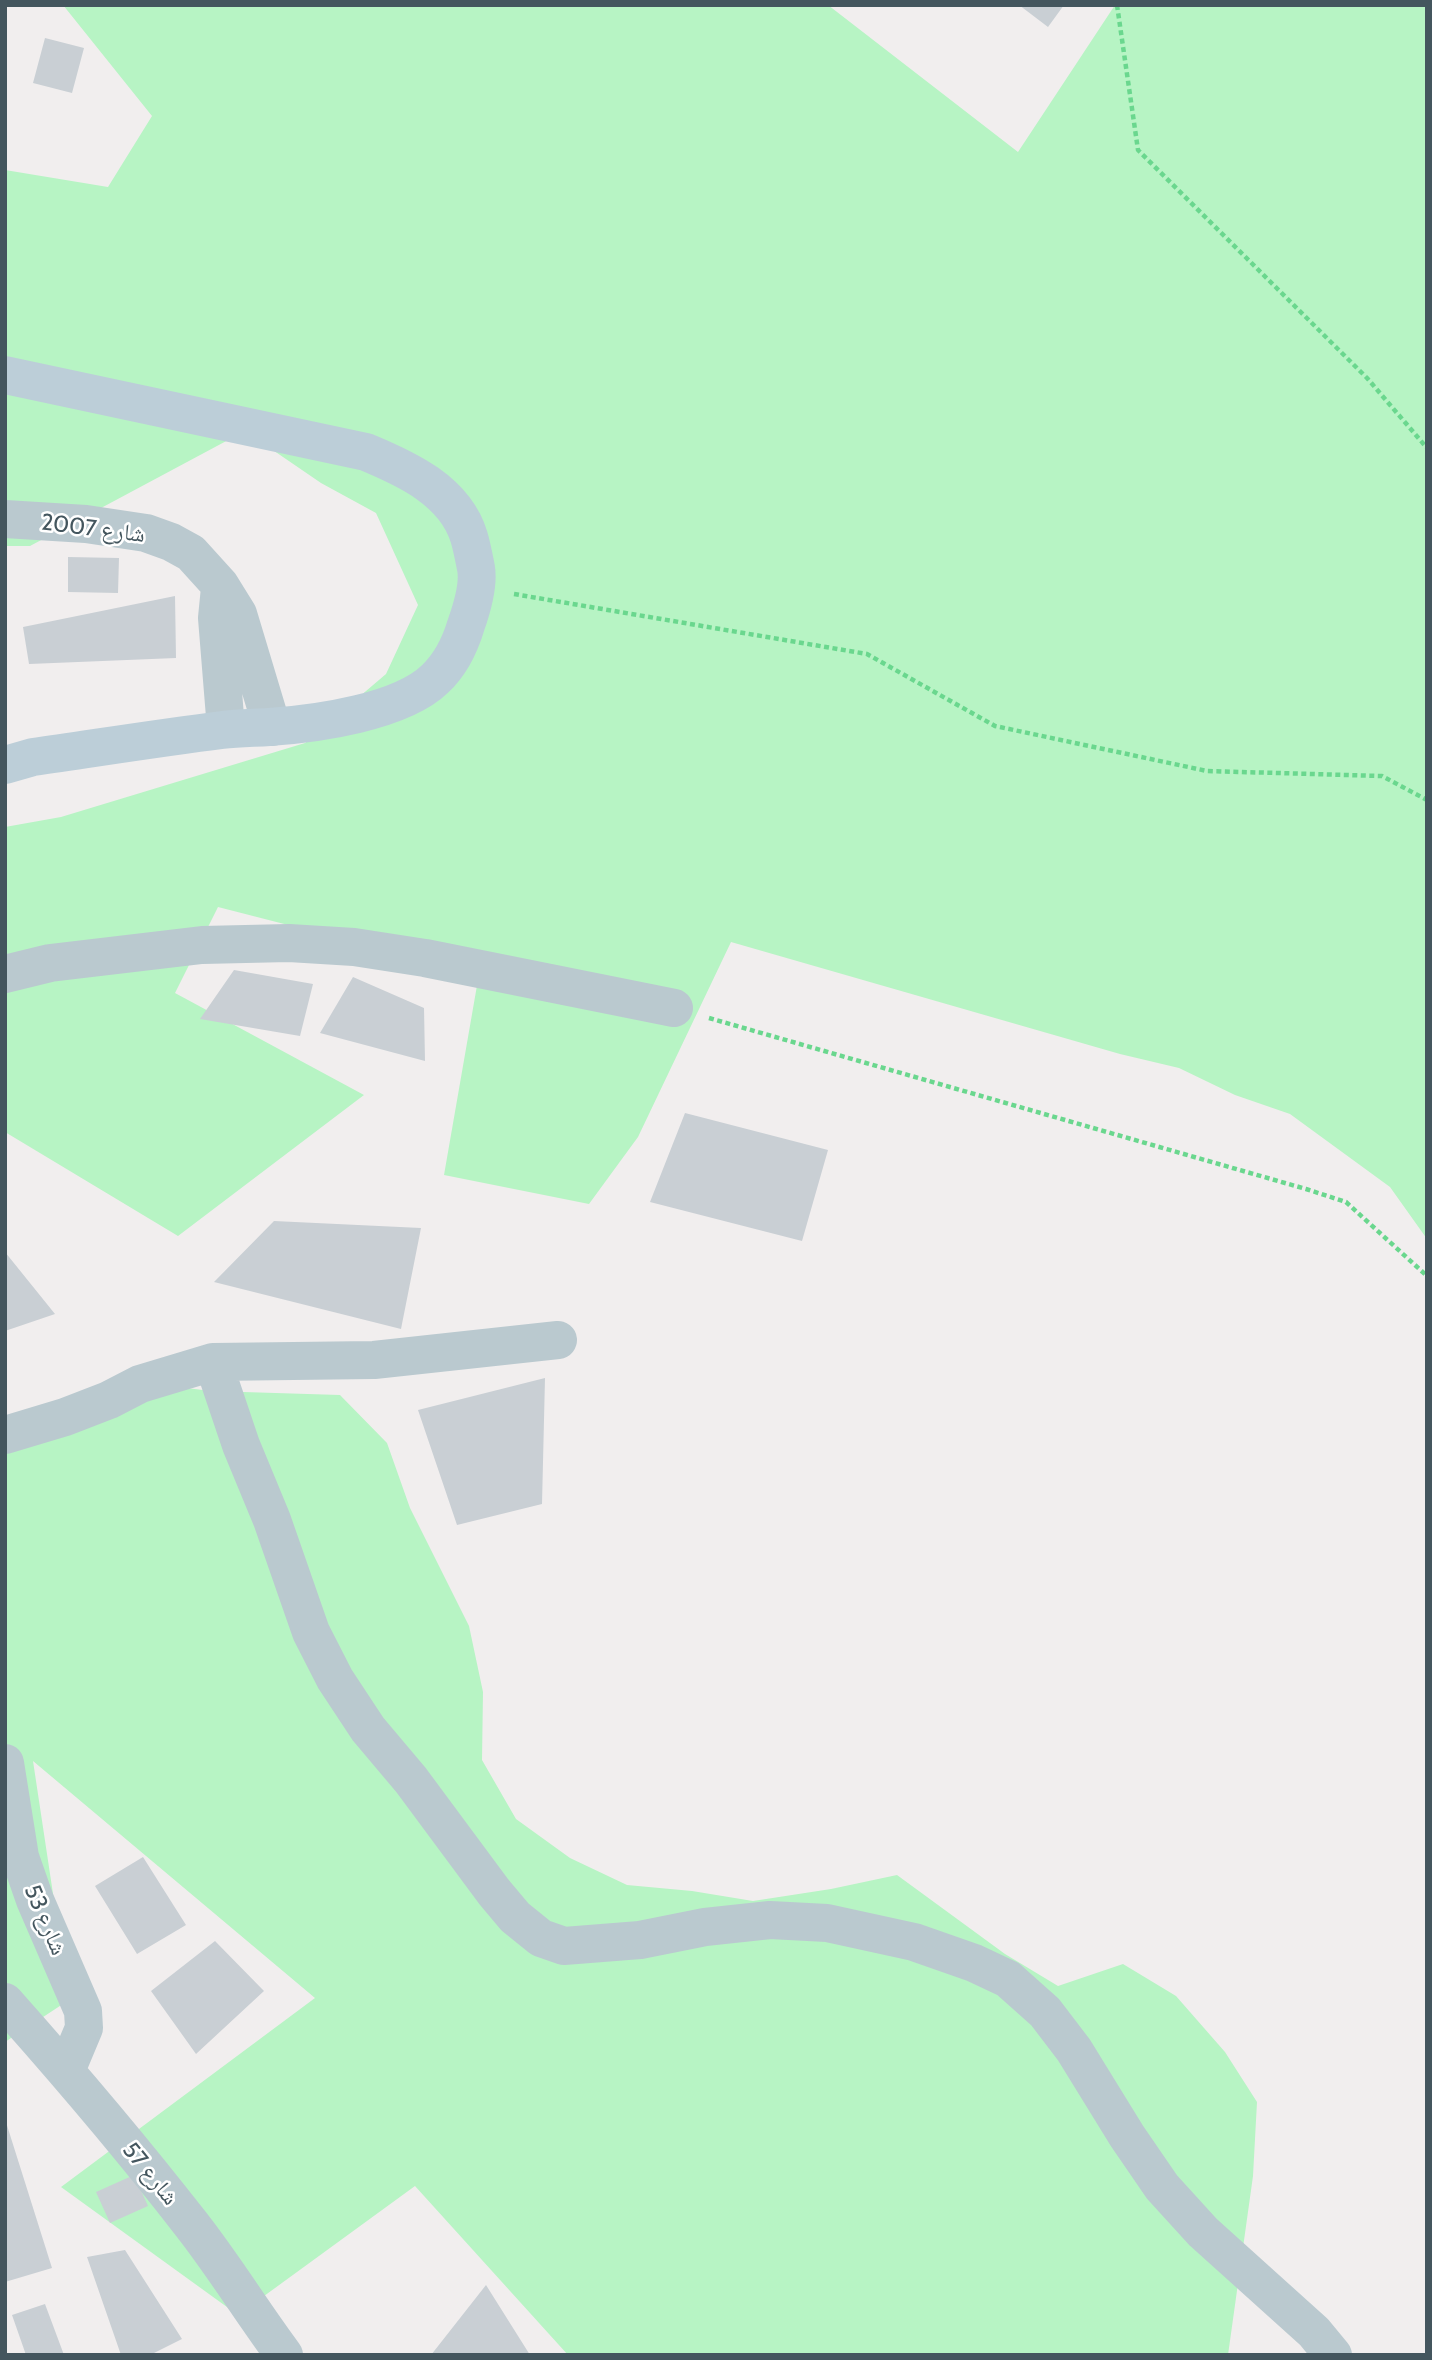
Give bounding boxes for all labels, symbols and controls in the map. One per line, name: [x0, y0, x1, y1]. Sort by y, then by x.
street label: شارع 2007: [40, 509, 146, 549]
street label: شارع 53: [18, 1881, 72, 1959]
street label: شارع 57: [116, 2137, 184, 2211]

